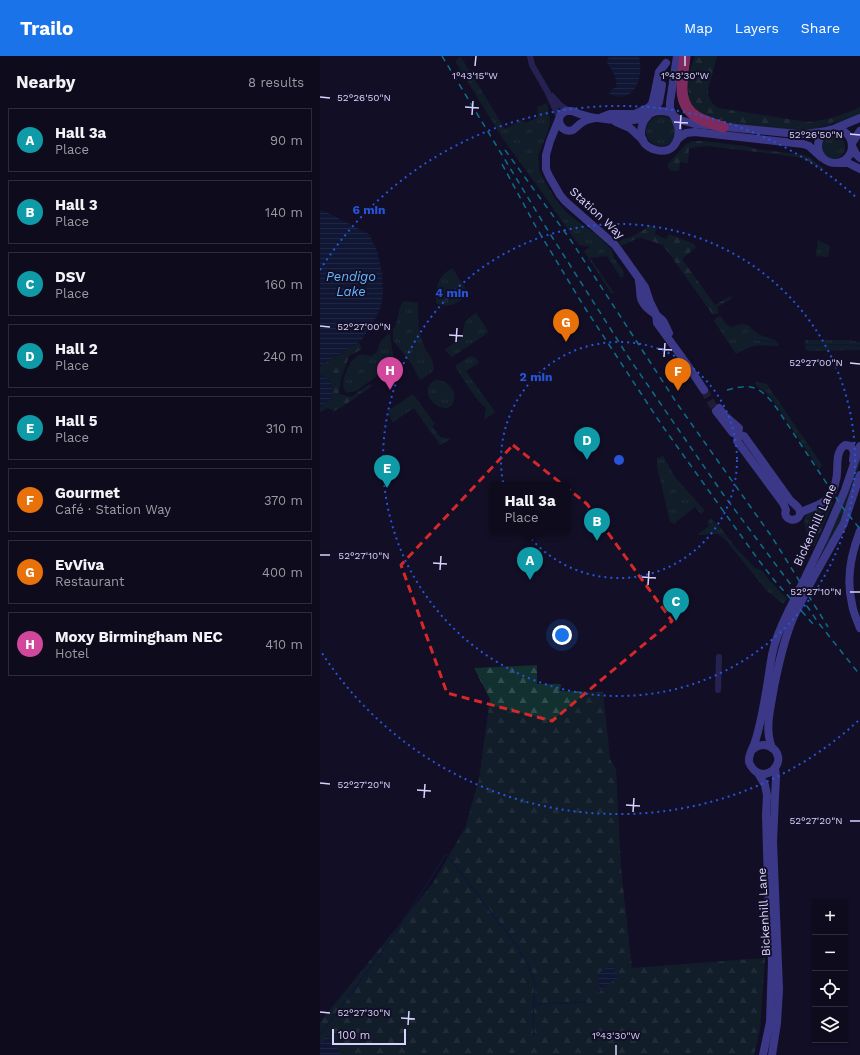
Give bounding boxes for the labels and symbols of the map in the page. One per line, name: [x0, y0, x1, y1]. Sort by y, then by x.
text: 1°43'15"W: [452, 70, 498, 81]
text: 1°43'30"W: [661, 70, 709, 81]
text: 52°26'50"N: [337, 92, 391, 103]
text: 52°26'50"N: [789, 129, 843, 140]
street label: Station Way: [567, 184, 628, 242]
text: 6 min: [352, 203, 386, 217]
water label: Pendigo Lake: [326, 269, 376, 299]
text: 4 min: [435, 286, 469, 300]
pin: G: [553, 309, 579, 342]
text: 52°27'00"N: [337, 321, 391, 332]
pin: H: [377, 357, 403, 390]
text: 52°27'00"N: [789, 357, 843, 368]
pin: F: [665, 358, 691, 391]
text: 2 min: [520, 370, 552, 384]
pin: D: [574, 427, 600, 460]
centre of rings: [612, 453, 626, 467]
pin: E: [374, 455, 400, 488]
street label: Bickenhill Lane: [791, 482, 839, 568]
pin: B: [584, 508, 610, 541]
pin: A: [517, 547, 543, 580]
text: 52°27'10"N: [338, 550, 390, 561]
text: 52°27'10"N: [790, 586, 842, 597]
pin: C: [663, 588, 689, 621]
your location: [552, 625, 572, 645]
text: 52°27'20"N: [337, 779, 391, 790]
text: 52°27'20"N: [789, 815, 843, 826]
street label: Bickenhill Lane: [755, 867, 773, 957]
text: 52°27'30"N: [337, 1007, 391, 1018]
scale bar: [332, 1027, 406, 1046]
text: 1°43'30"W: [592, 1030, 640, 1041]

